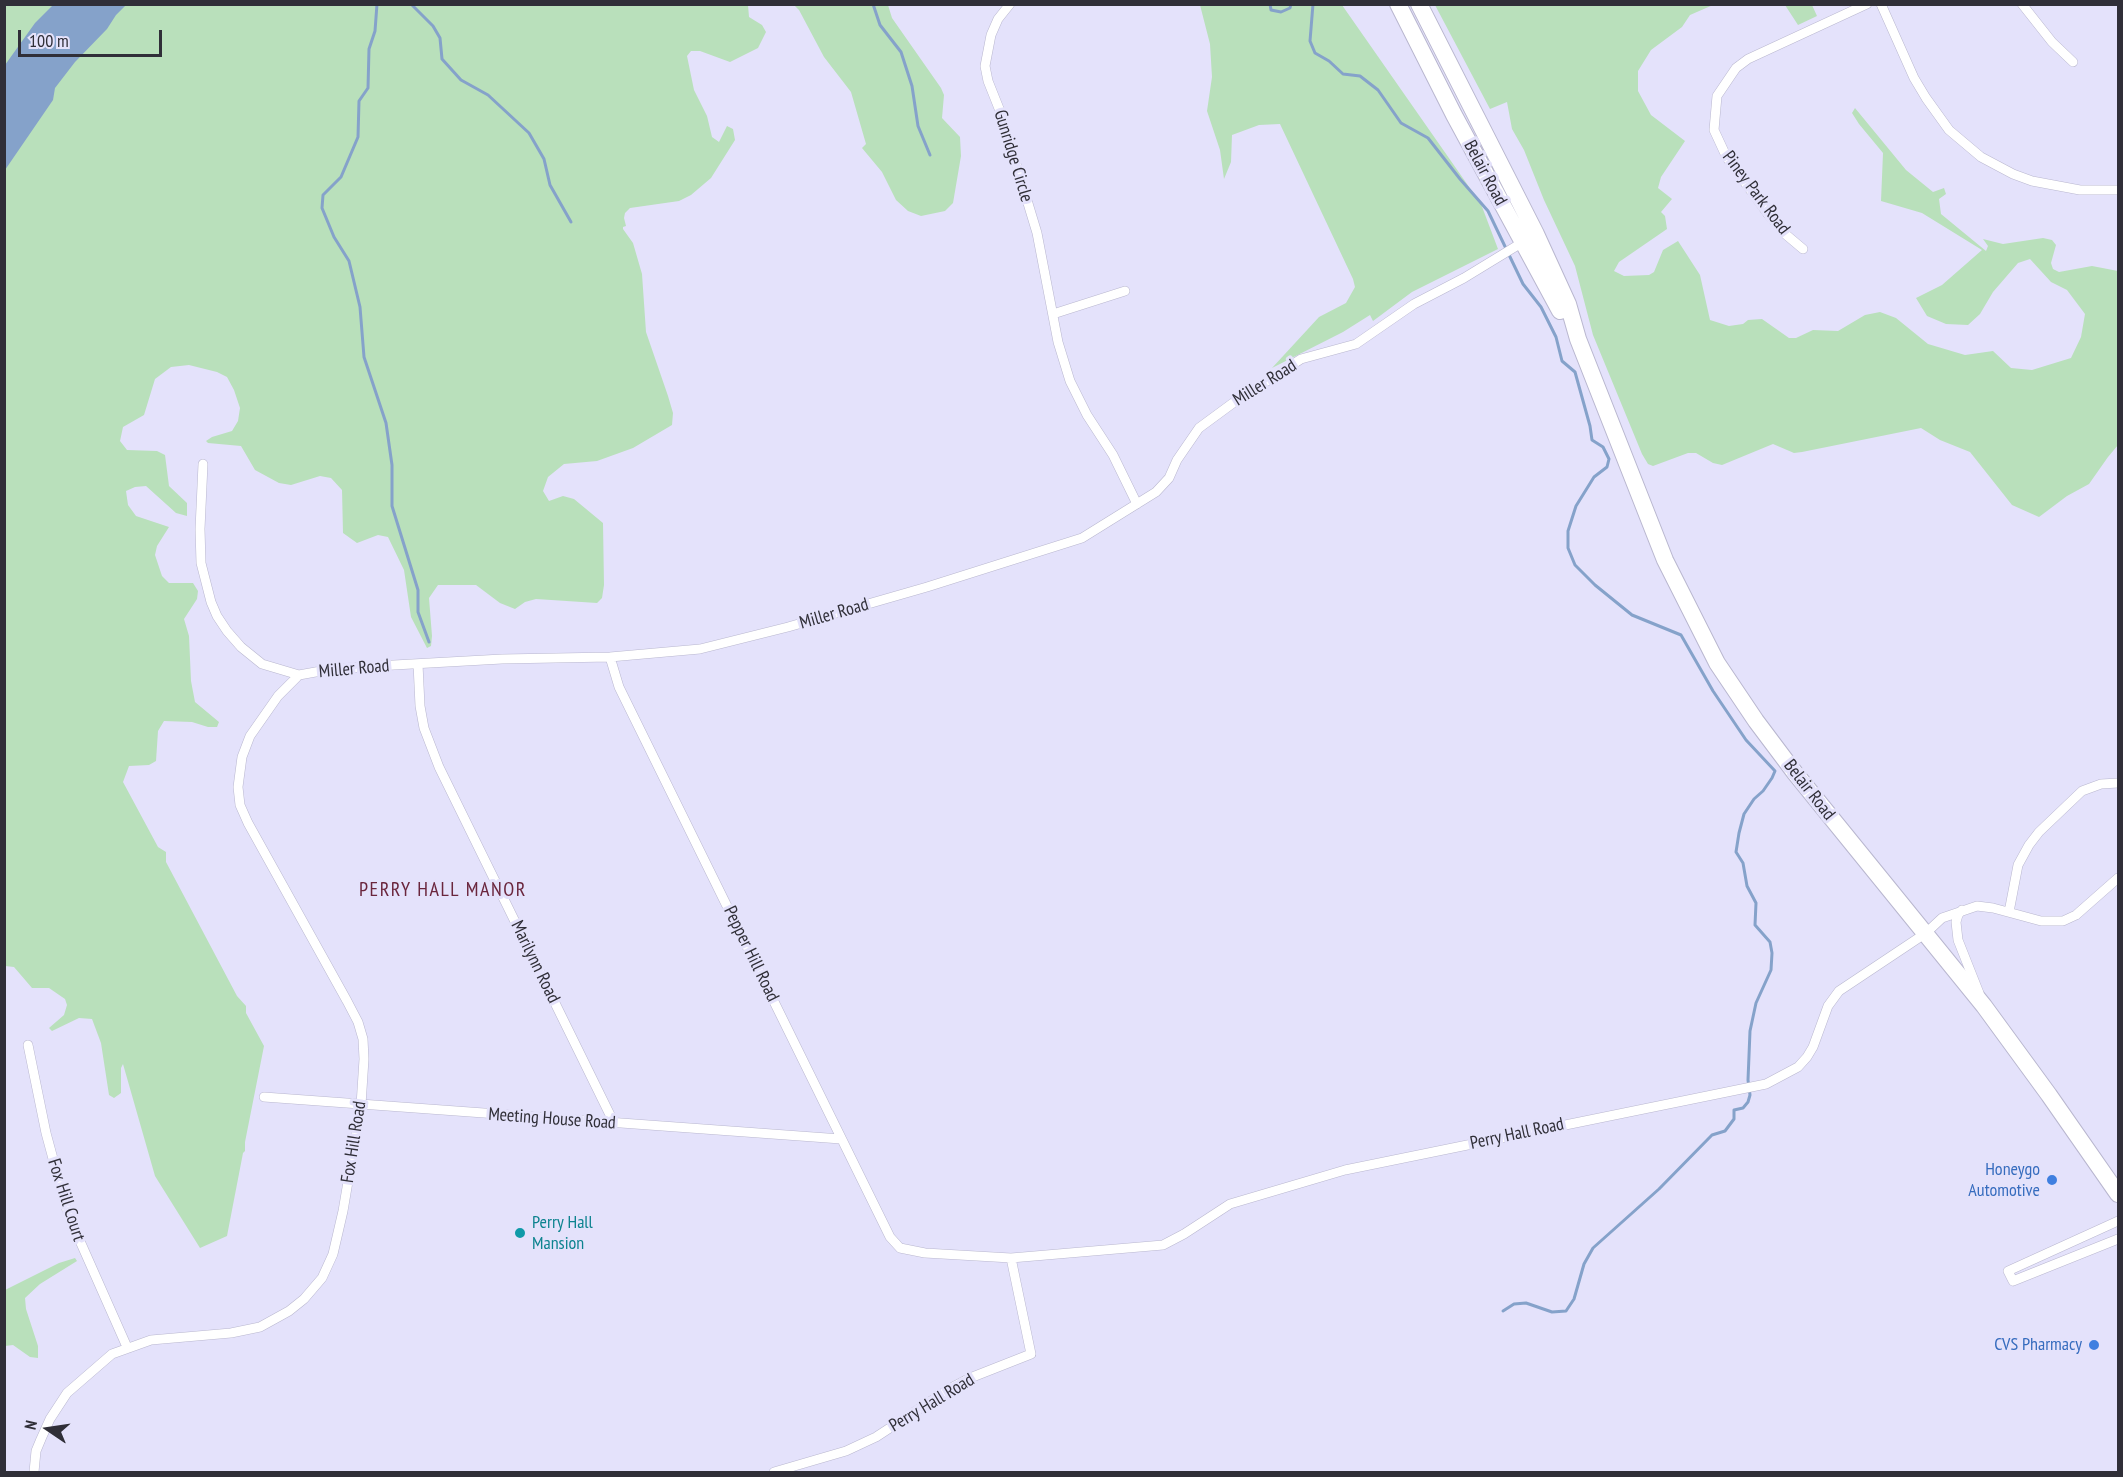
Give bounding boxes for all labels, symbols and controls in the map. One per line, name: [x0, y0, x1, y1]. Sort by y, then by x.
scale bar: [21, 18, 165, 56]
text: 100 m: [29, 29, 69, 52]
street label: Gunridge Circle: [989, 107, 1037, 205]
street label: Belair Road: [1459, 137, 1511, 209]
street label: Piney Park Road: [1718, 147, 1794, 239]
street label: Miller Road: [1229, 355, 1301, 411]
street label: Miller Road: [797, 594, 871, 634]
street label: Miller Road: [318, 655, 390, 683]
street label: Belair Road: [1779, 756, 1839, 824]
district label: PERRY HALL MANOR: [359, 878, 527, 902]
street label: Pepper Hill Road: [719, 903, 783, 1005]
street label: Marilynn Road: [506, 917, 564, 1007]
street label: Fox Hill Road: [337, 1100, 371, 1184]
street label: Meeting House Road: [487, 1104, 617, 1134]
street label: Perry Hall Road: [1468, 1114, 1566, 1154]
street label: Fox Hill Court: [43, 1156, 89, 1244]
place label: Honeygo Automotive: [1968, 1159, 2040, 1202]
marker: Honeygo Automotive: [2045, 1173, 2059, 1187]
place label: Perry Hall Mansion: [532, 1212, 593, 1254]
marker: Perry Hall Mansion: [513, 1226, 527, 1240]
place label: CVS Pharmacy: [1994, 1334, 2082, 1356]
marker: CVS Pharmacy: [2087, 1338, 2101, 1352]
street label: Perry Hall Road: [886, 1369, 978, 1437]
north arrow: [18, 1399, 78, 1459]
text: N: [20, 1418, 41, 1431]

